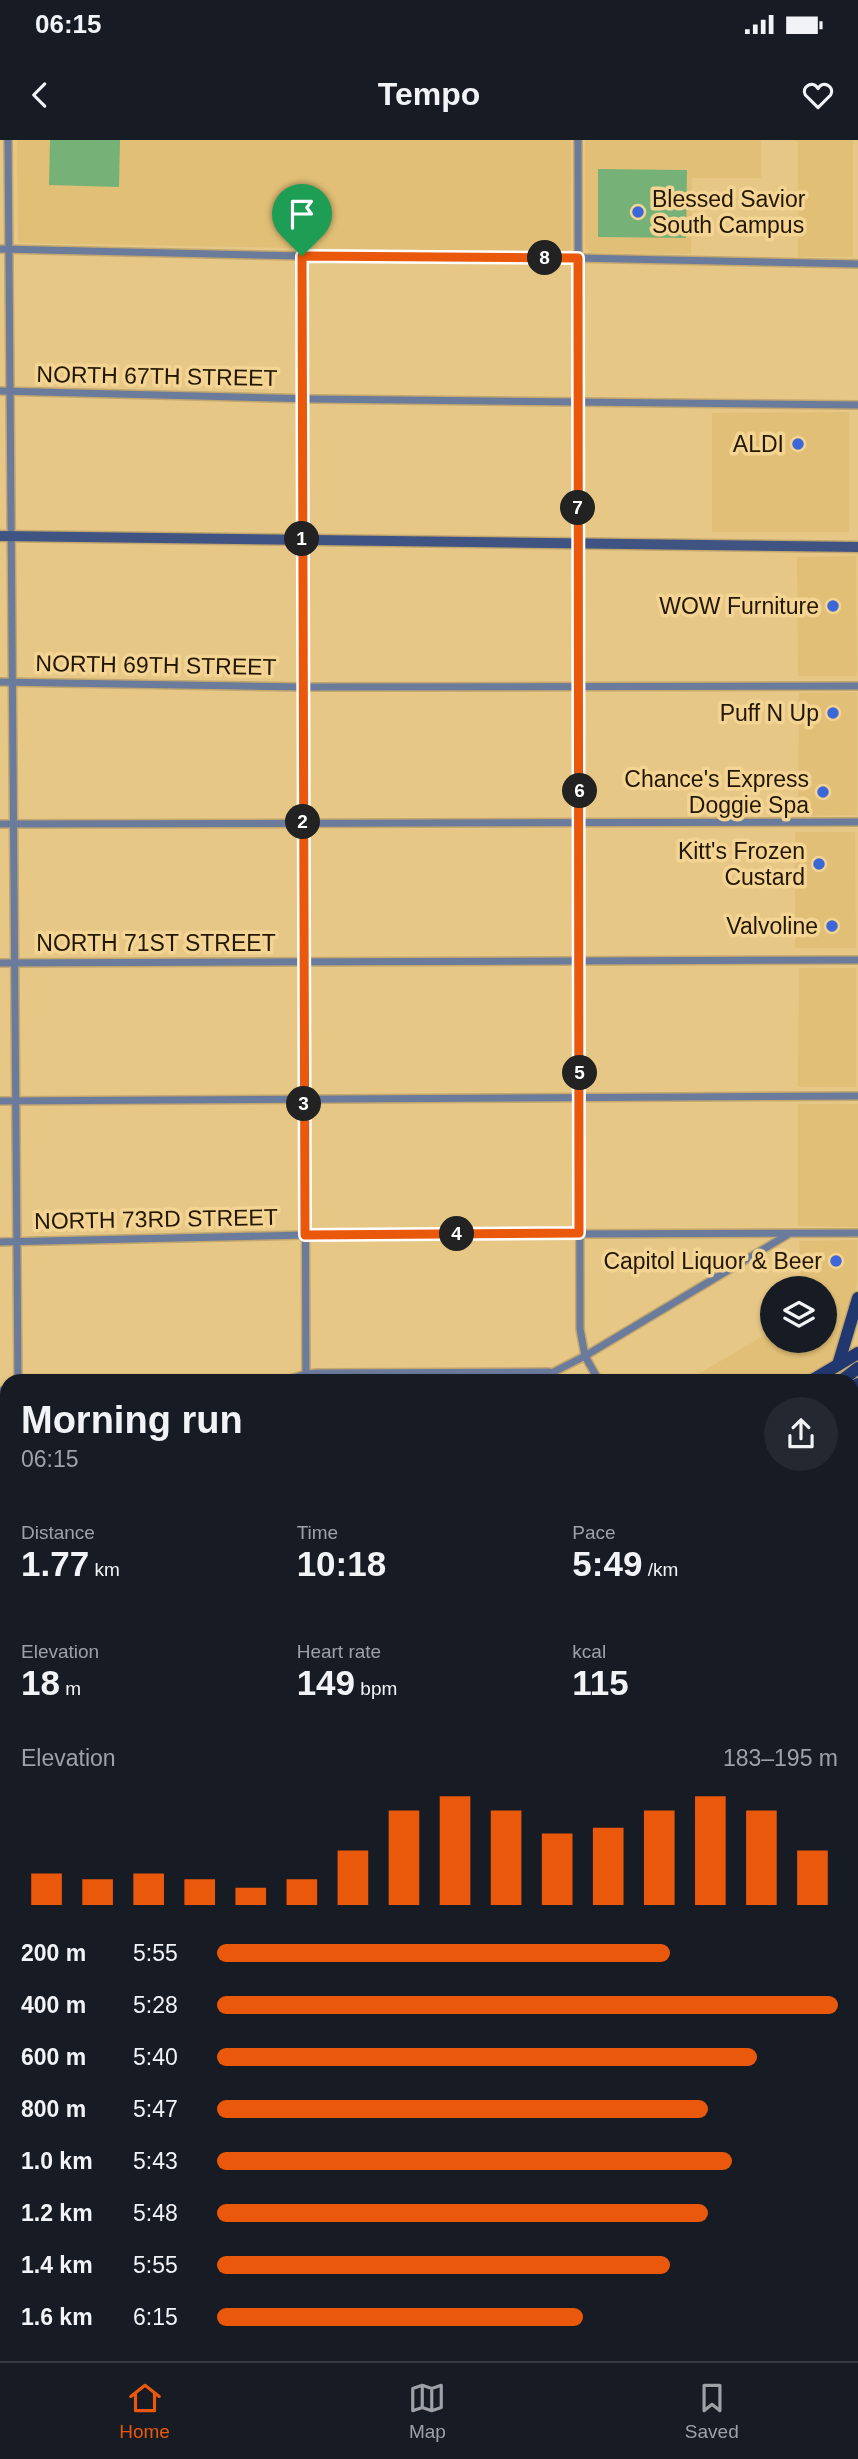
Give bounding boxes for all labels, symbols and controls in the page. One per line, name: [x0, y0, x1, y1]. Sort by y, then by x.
text: 06:15: [35, 9, 102, 39]
icon: back: [21, 76, 59, 114]
text: Tempo: [378, 76, 480, 112]
icon: heart: [799, 76, 837, 114]
pin: [272, 184, 332, 256]
place label: Blessed Savior South Campus: [652, 186, 806, 238]
icon: arrive: [283, 195, 321, 233]
marker: Blessed Savior South Campus: [630, 204, 646, 220]
pin: 8: [528, 240, 562, 276]
text: 8: [539, 247, 550, 268]
street label: NORTH 67TH STREET: [36, 361, 278, 391]
place label: ALDI: [733, 431, 784, 457]
marker: ALDI: [790, 436, 806, 452]
pin: 7: [560, 490, 596, 526]
text: 7: [572, 497, 583, 518]
pin: 1: [284, 522, 320, 556]
text: 1: [296, 528, 307, 549]
place label: WOW Furniture: [659, 593, 819, 619]
marker: WOW Furniture: [825, 598, 841, 614]
street label: NORTH 69TH STREET: [35, 650, 277, 680]
place label: Puff N Up: [720, 700, 819, 726]
marker: Puff N Up: [825, 705, 841, 721]
place label: Chance's Express Doggie Spa: [624, 766, 809, 818]
pin: 6: [562, 774, 598, 808]
text: 6: [574, 780, 585, 801]
marker: Chance's Express Doggie Spa: [815, 784, 831, 800]
pin: 2: [286, 804, 320, 840]
text: 2: [297, 811, 308, 832]
place label: Kitt's Frozen Custard: [678, 838, 805, 890]
marker: Kitt's Frozen Custard: [811, 856, 827, 872]
place label: Valvoline: [726, 913, 818, 939]
marker: Valvoline: [824, 918, 840, 934]
street label: NORTH 71ST STREET: [36, 930, 276, 956]
pin: 5: [562, 1056, 598, 1090]
text: 5: [574, 1062, 585, 1083]
pin: 3: [286, 1086, 322, 1122]
text: 3: [298, 1093, 309, 1114]
street label: NORTH 73RD STREET: [34, 1204, 278, 1234]
pin: 4: [440, 1216, 475, 1252]
text: 4: [451, 1223, 462, 1244]
place label: Capitol Liquor & Beer: [603, 1248, 822, 1274]
marker: Capitol Liquor & Beer: [828, 1253, 844, 1269]
map controls: [760, 1276, 837, 1353]
button: layers: [760, 1276, 837, 1353]
button: share: [764, 1397, 838, 1471]
text: Morning run: [21, 1399, 243, 1441]
text: 06:15: [21, 1446, 79, 1472]
text: Distance: [21, 1522, 95, 1543]
text: Time: [297, 1522, 338, 1543]
text: Pace: [572, 1522, 616, 1543]
text: 1.77: [21, 1544, 89, 1583]
text: 10:18: [297, 1544, 386, 1583]
text: 5:49: [572, 1544, 642, 1583]
text: km: [89, 1559, 120, 1580]
text: /km: [642, 1559, 678, 1580]
text: Elevation: [21, 1641, 99, 1662]
text: Heart rate: [297, 1641, 381, 1662]
text: kcal: [572, 1641, 606, 1662]
text: 18: [21, 1663, 60, 1702]
text: 149: [297, 1663, 355, 1702]
text: 115: [572, 1663, 629, 1702]
text: m: [60, 1678, 81, 1699]
text: bpm: [355, 1678, 397, 1699]
text: Elevation: [21, 1745, 116, 1771]
text: 183–195 m: [723, 1745, 838, 1771]
text: 200 m: [21, 1940, 86, 1966]
text: 5:55: [133, 1940, 178, 1966]
text: 400 m: [21, 1992, 86, 2018]
text: 5:28: [133, 1992, 178, 2018]
text: 600 m: [21, 2044, 86, 2070]
text: 5:40: [133, 2044, 178, 2070]
text: 800 m: [21, 2096, 86, 2122]
text: 5:47: [133, 2096, 178, 2122]
text: 1.0 km: [21, 2148, 93, 2174]
text: 5:43: [133, 2148, 178, 2174]
text: 1.2 km: [21, 2200, 93, 2226]
text: 5:48: [133, 2200, 178, 2226]
text: 1.4 km: [21, 2252, 93, 2278]
text: 5:55: [133, 2252, 178, 2278]
text: 1.6 km: [21, 2304, 93, 2330]
text: 6:15: [133, 2304, 178, 2330]
tab: Home: [119, 2379, 170, 2443]
tab: Map: [408, 2379, 446, 2443]
tab: Saved: [685, 2379, 739, 2443]

